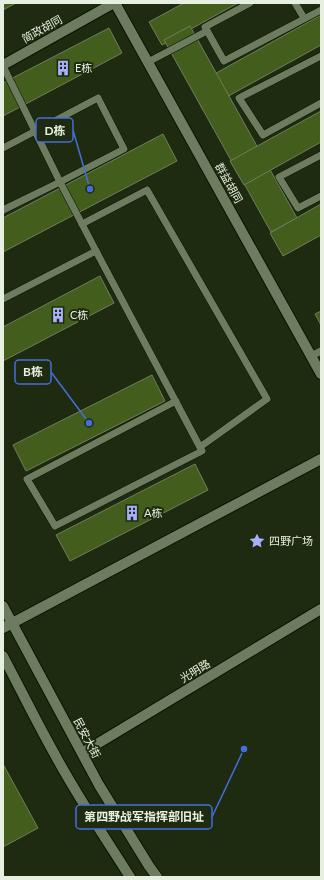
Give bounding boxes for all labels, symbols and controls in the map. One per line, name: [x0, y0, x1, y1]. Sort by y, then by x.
street label: 简政胡同: [19, 12, 64, 45]
building icon: E栋: [54, 59, 72, 77]
place label: E栋: [75, 61, 92, 74]
callout: D栋: [36, 118, 73, 142]
text: D栋: [44, 123, 66, 138]
street label: 群益胡同: [213, 160, 246, 205]
building icon: C栋: [49, 306, 67, 324]
place label: C栋: [70, 308, 88, 321]
callout: B栋: [15, 360, 51, 384]
text: B栋: [23, 364, 43, 379]
building icon: A栋: [123, 504, 141, 522]
place label: A栋: [144, 506, 162, 519]
place icon: 四野广场: [248, 532, 266, 550]
place label: 四野广场: [269, 534, 313, 547]
street label: 光明路: [177, 657, 212, 685]
street label: 民安大街: [71, 715, 104, 760]
callout: 第四野战军指挥部旧址: [76, 805, 212, 829]
text: 第四野战军指挥部旧址: [84, 809, 204, 824]

